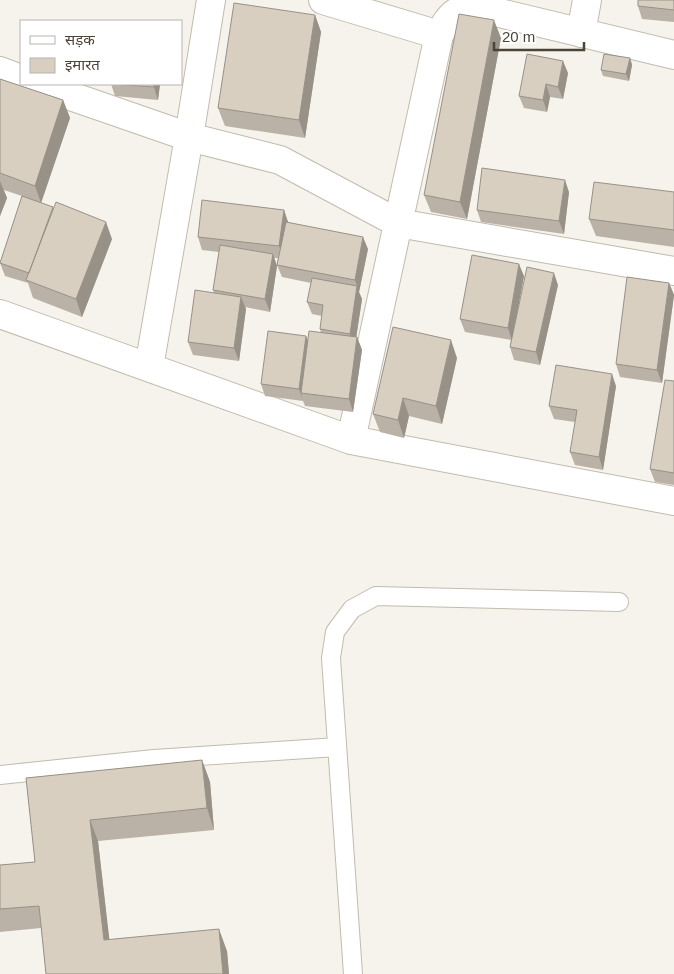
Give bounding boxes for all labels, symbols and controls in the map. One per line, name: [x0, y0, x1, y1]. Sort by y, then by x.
legend: [20, 20, 182, 85]
scale bar: [494, 20, 584, 52]
text: 20 m: [502, 28, 535, 45]
text: सड़क: [65, 31, 95, 48]
text: इमारत: [65, 56, 100, 73]

